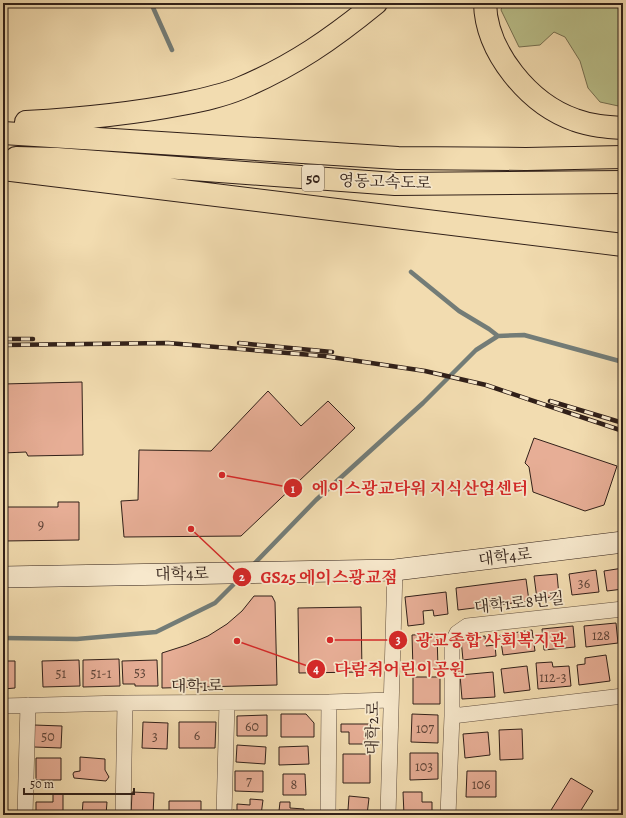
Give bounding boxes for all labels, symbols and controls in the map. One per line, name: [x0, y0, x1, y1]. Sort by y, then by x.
road number: 50: [302, 165, 324, 191]
street label: 영동고속도로: [338, 169, 432, 195]
callout: 에이스광교타워 지식산업센터: [283, 474, 536, 503]
text: 에이스광교타워 지식산업센터: [312, 477, 528, 500]
text: 1: [291, 481, 296, 497]
house number: 9: [38, 515, 44, 534]
street label: 대학4로: [477, 543, 534, 571]
street label: 대학4로: [155, 563, 210, 585]
callout: GS25 에이스광교점: [232, 563, 405, 592]
text: GS25 에이스광교점: [260, 566, 398, 589]
text: 2: [239, 569, 245, 585]
house number: 36: [578, 574, 590, 593]
street label: 대학1로8번길: [473, 587, 565, 619]
callout: 광교종합 사회복지관: [388, 625, 575, 654]
house number: 128: [592, 626, 610, 645]
text: 광교종합 사회복지관: [416, 629, 567, 652]
text: 3: [395, 632, 401, 648]
callout: 다람쥐어린이공원: [306, 655, 474, 684]
text: 다람쥐어린이공원: [334, 658, 466, 681]
text: 4: [313, 661, 319, 677]
house number: 53: [134, 663, 146, 682]
house number: 51: [56, 664, 67, 683]
house number: 51-1: [91, 664, 112, 683]
house number: 112-3: [539, 668, 567, 687]
street label: 대학1로: [171, 675, 223, 697]
street label: 대학2로: [362, 700, 384, 755]
house number: 60: [245, 717, 259, 736]
house number: 107: [416, 719, 434, 738]
house number: 6: [194, 726, 200, 745]
house number: 50: [41, 727, 55, 746]
house number: 3: [152, 727, 158, 746]
house number: 103: [415, 757, 433, 776]
scale bar: [24, 770, 134, 796]
house number: 7: [246, 772, 252, 791]
house number: 8: [291, 775, 298, 794]
house number: 106: [472, 775, 490, 794]
text: 50 m: [30, 776, 54, 792]

